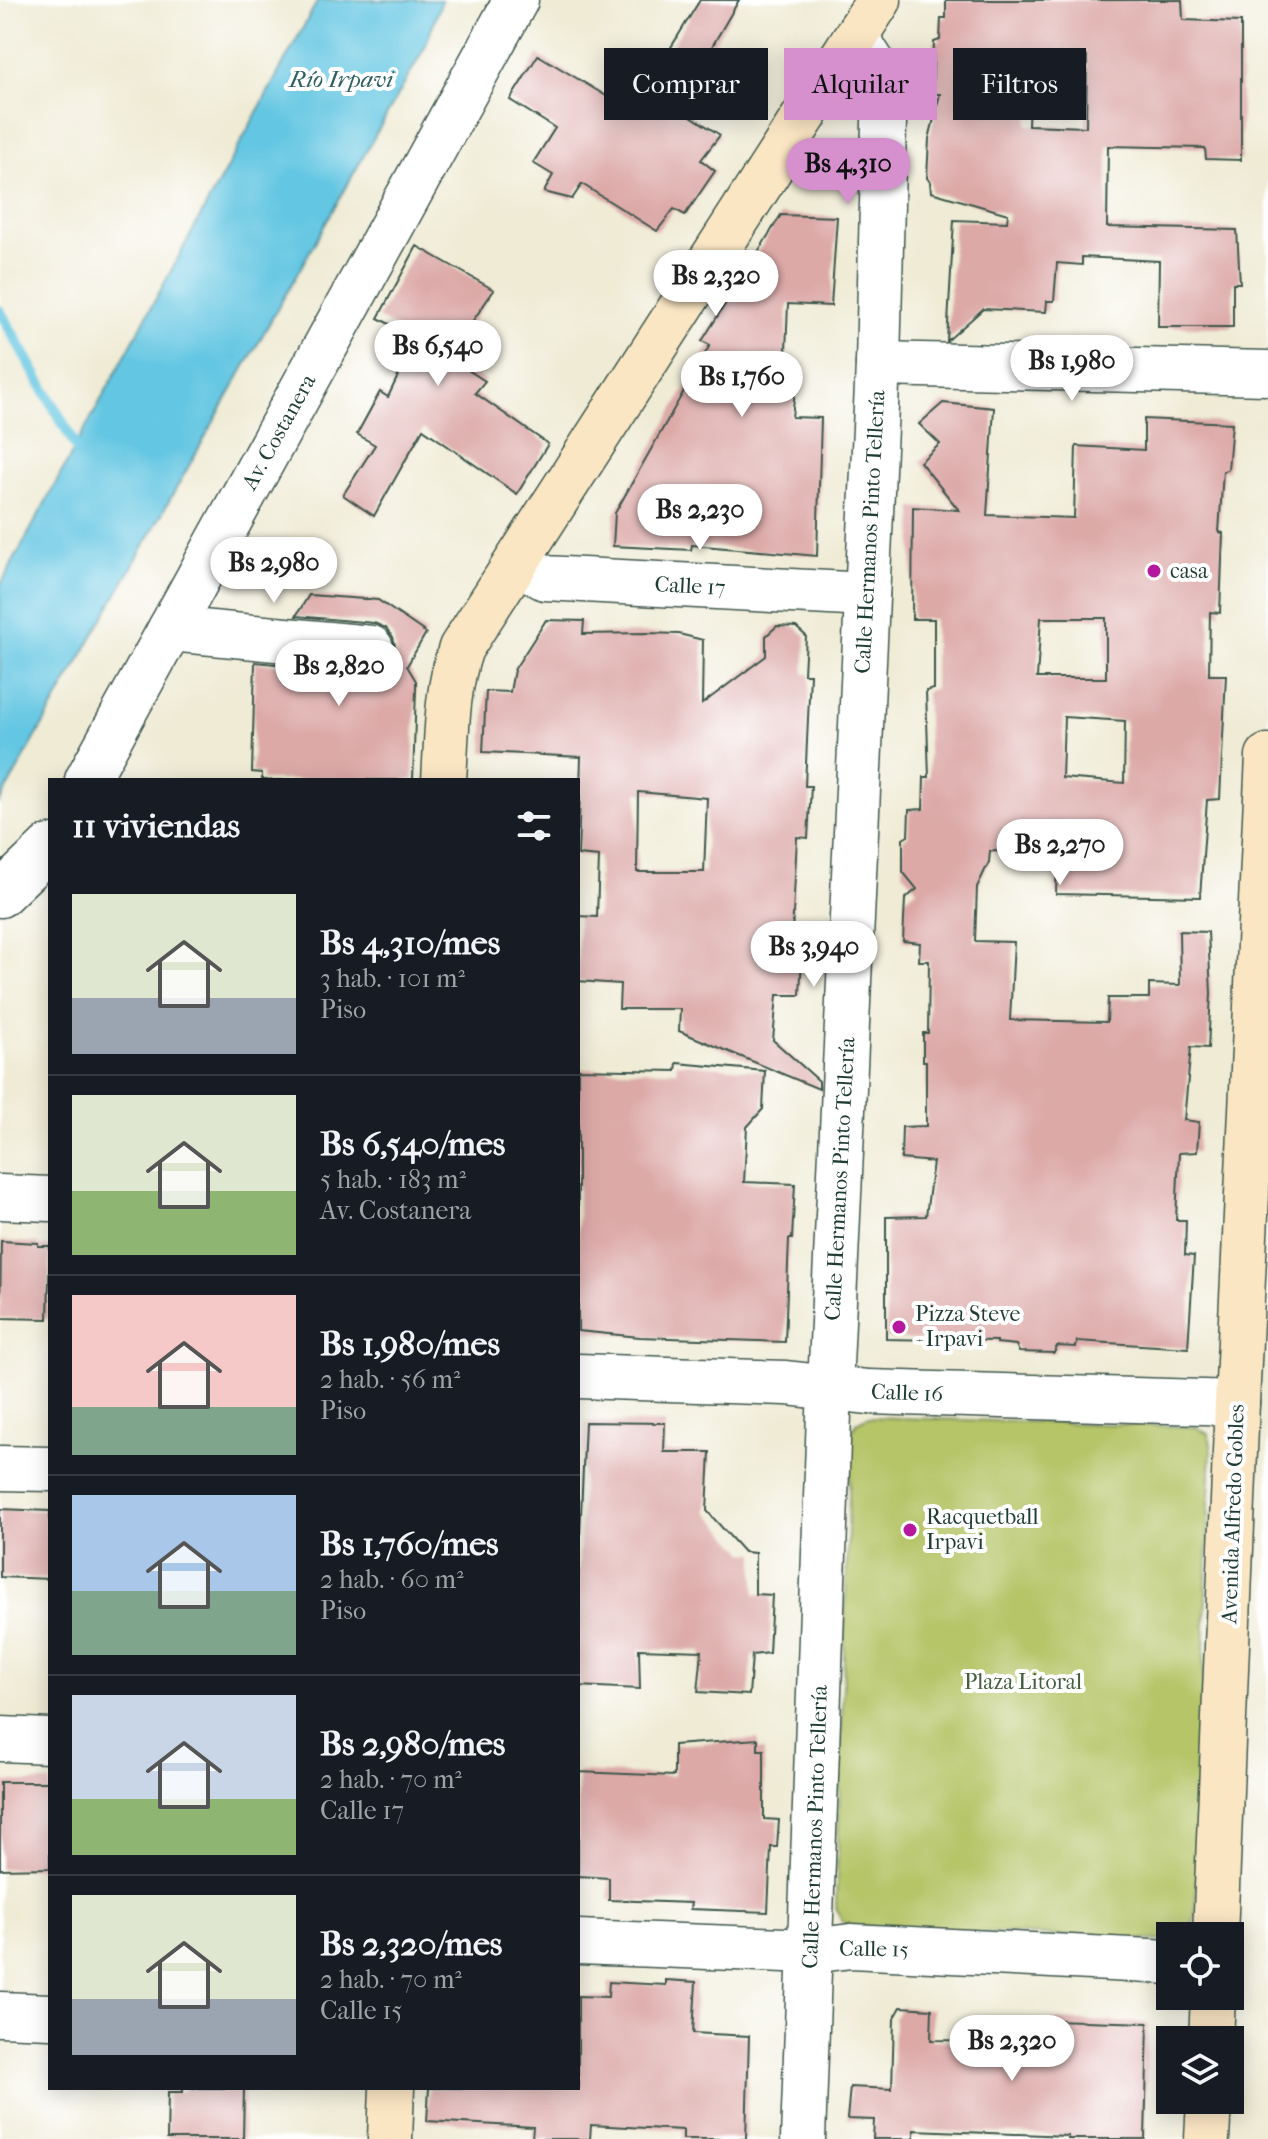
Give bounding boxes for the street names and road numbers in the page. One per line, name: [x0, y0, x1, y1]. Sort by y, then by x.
street label: Av. Costanera: [236, 369, 322, 495]
street label: Calle Hermanos Pinto Tellería: [850, 389, 890, 674]
street label: Calle 17: [654, 571, 726, 601]
street label: Calle Hermanos Pinto Tellería: [820, 1036, 860, 1321]
street label: Calle 16: [870, 1379, 944, 1407]
street label: Avenida Alfredo Gobles: [1216, 1404, 1250, 1625]
street label: Calle Hermanos Pinto Tellería: [797, 1684, 833, 1969]
street label: Calle 15: [839, 1935, 909, 1963]

